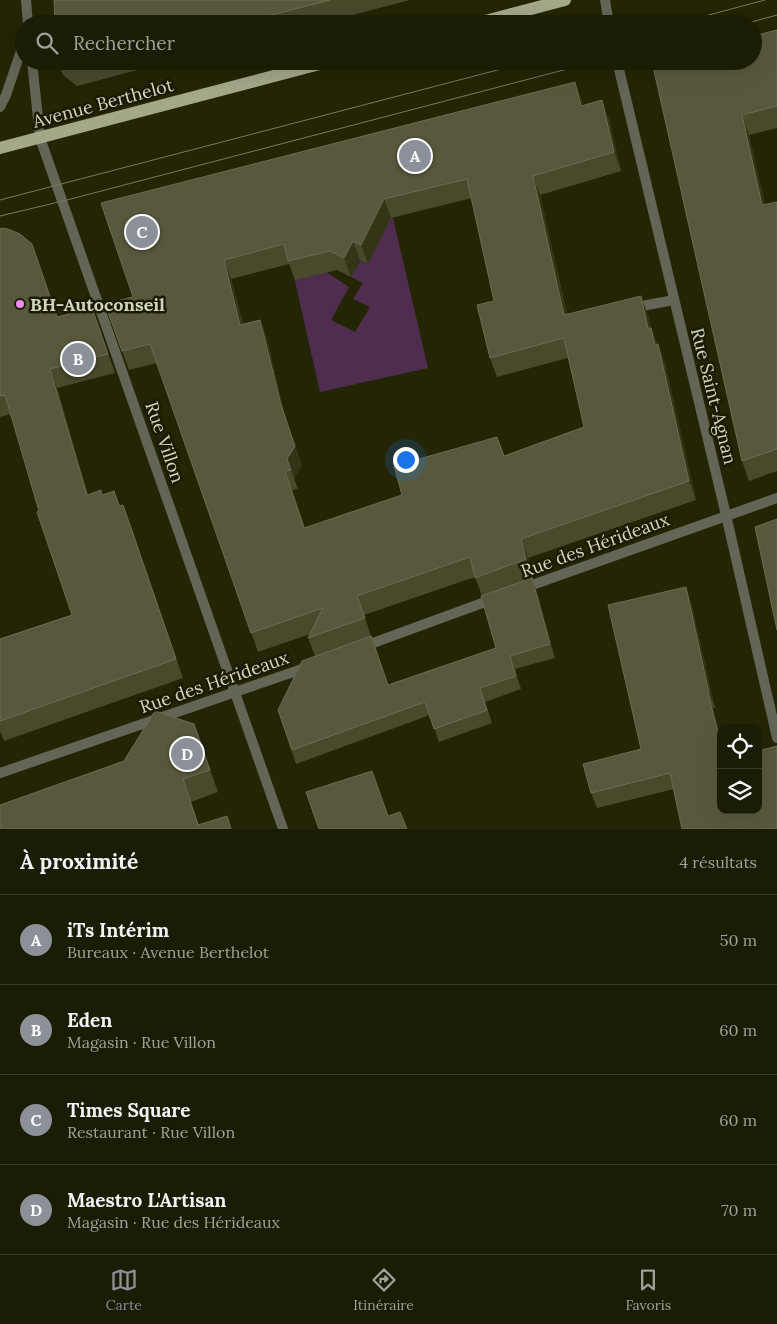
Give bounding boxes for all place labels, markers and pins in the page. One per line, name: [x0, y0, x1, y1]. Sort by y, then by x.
pin: A: [399, 137, 431, 175]
pin: C: [126, 213, 158, 251]
place label: BH-Autoconseil: [30, 293, 165, 316]
marker: BH-Autoconseil: [14, 298, 26, 310]
pin: B: [62, 340, 94, 378]
pin: D: [171, 735, 203, 773]

